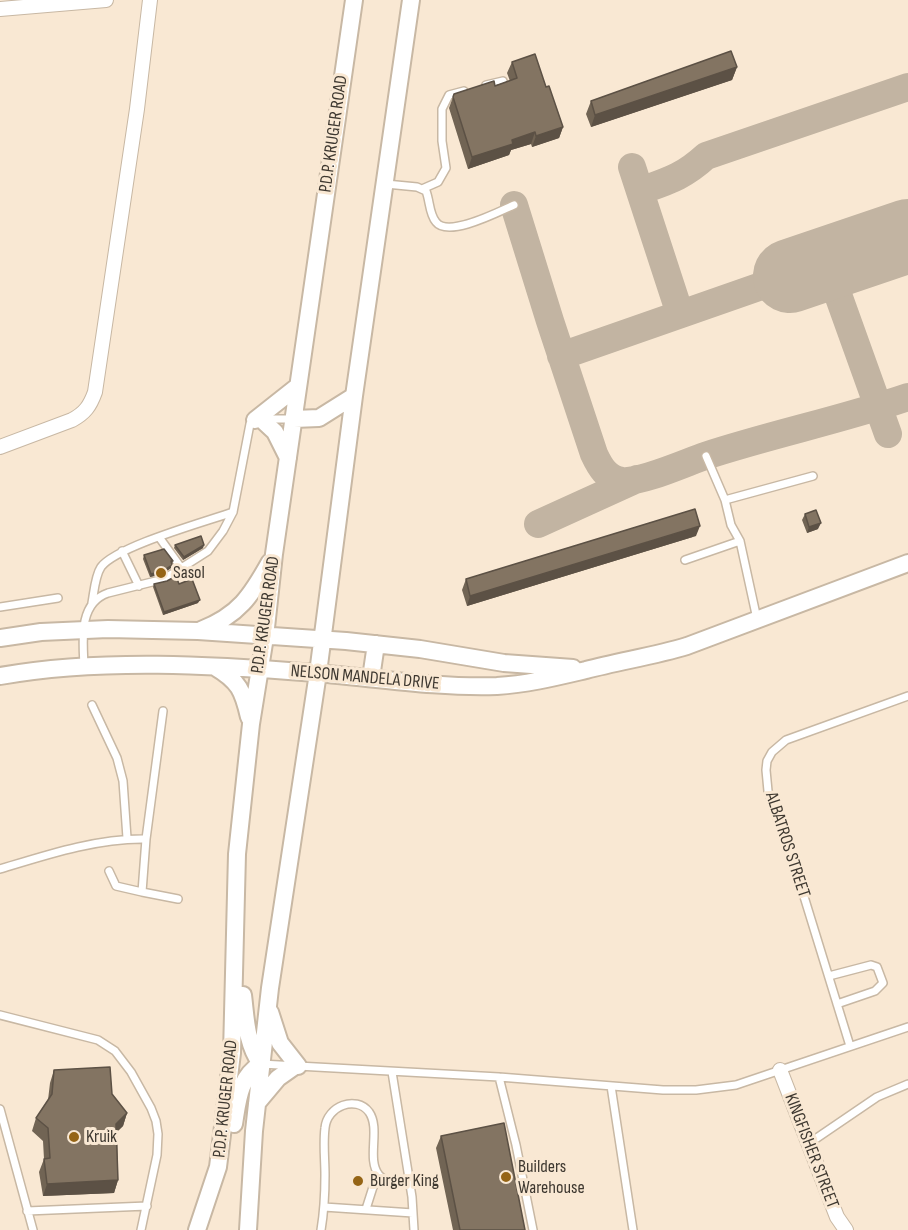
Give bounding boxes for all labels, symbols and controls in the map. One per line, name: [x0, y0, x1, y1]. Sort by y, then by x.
street label: P.D.P. KRUGER ROAD: [315, 74, 353, 194]
street label: P.D.P. KRUGER ROAD: [247, 555, 285, 675]
place label: Sasol: [173, 562, 205, 584]
marker: Sasol: [154, 566, 168, 580]
street label: NELSON MANDELA DRIVE: [290, 661, 440, 695]
street label: ALBATROS STREET: [760, 790, 814, 900]
street label: P.D.P. KRUGER ROAD: [209, 1039, 243, 1159]
street label: KINGFISHER STREET: [779, 1090, 843, 1212]
place label: Kruik: [86, 1126, 117, 1148]
marker: Kruik: [67, 1130, 81, 1144]
place label: Builders Warehouse: [518, 1156, 585, 1198]
place label: Burger King: [370, 1170, 439, 1192]
marker: Builders Warehouse: [499, 1170, 513, 1184]
marker: Burger King: [351, 1174, 365, 1188]

